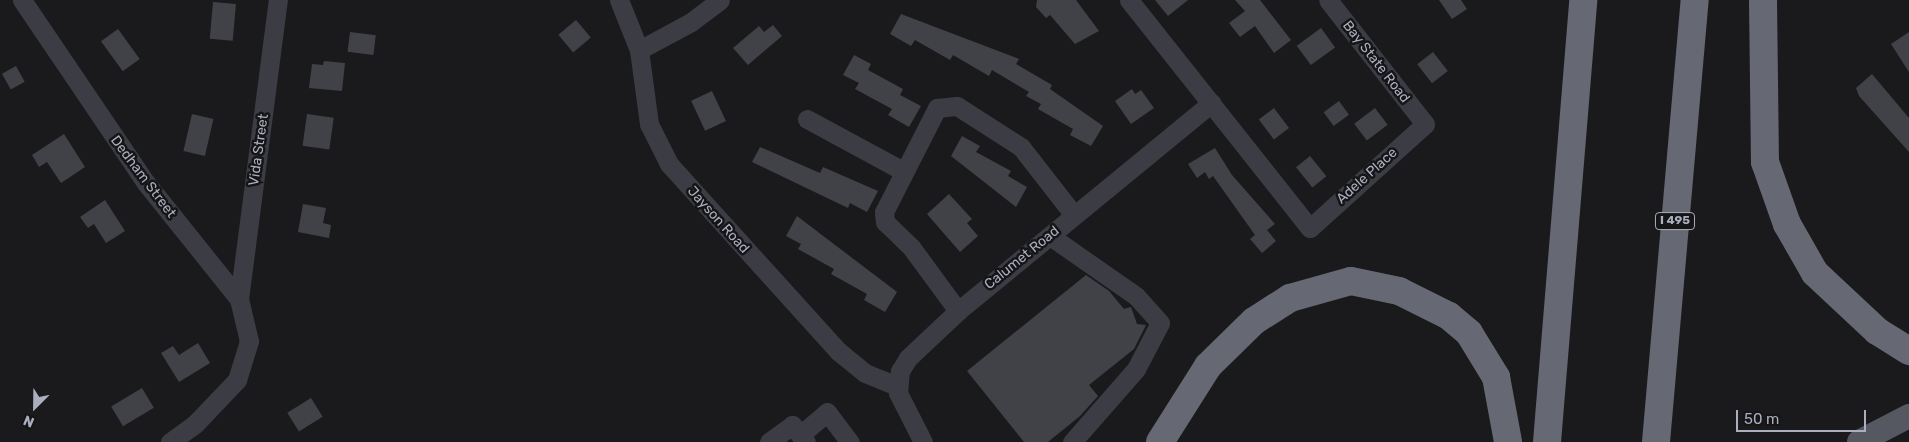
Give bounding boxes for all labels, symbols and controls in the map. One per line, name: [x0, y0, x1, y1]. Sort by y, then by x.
street label: Bay State Road: [1339, 17, 1413, 107]
street label: Vida Street: [246, 113, 272, 187]
street label: Dedham Street: [107, 133, 179, 221]
street label: Adele Place: [1333, 144, 1401, 208]
street label: Jayson Road: [684, 183, 752, 257]
road number: I 495: [1654, 212, 1696, 230]
street label: Calumet Road: [981, 223, 1063, 293]
north arrow: [10, 382, 60, 432]
scale bar: [1739, 400, 1869, 432]
text: 50 m: [1744, 410, 1779, 428]
text: N: [21, 411, 37, 431]

